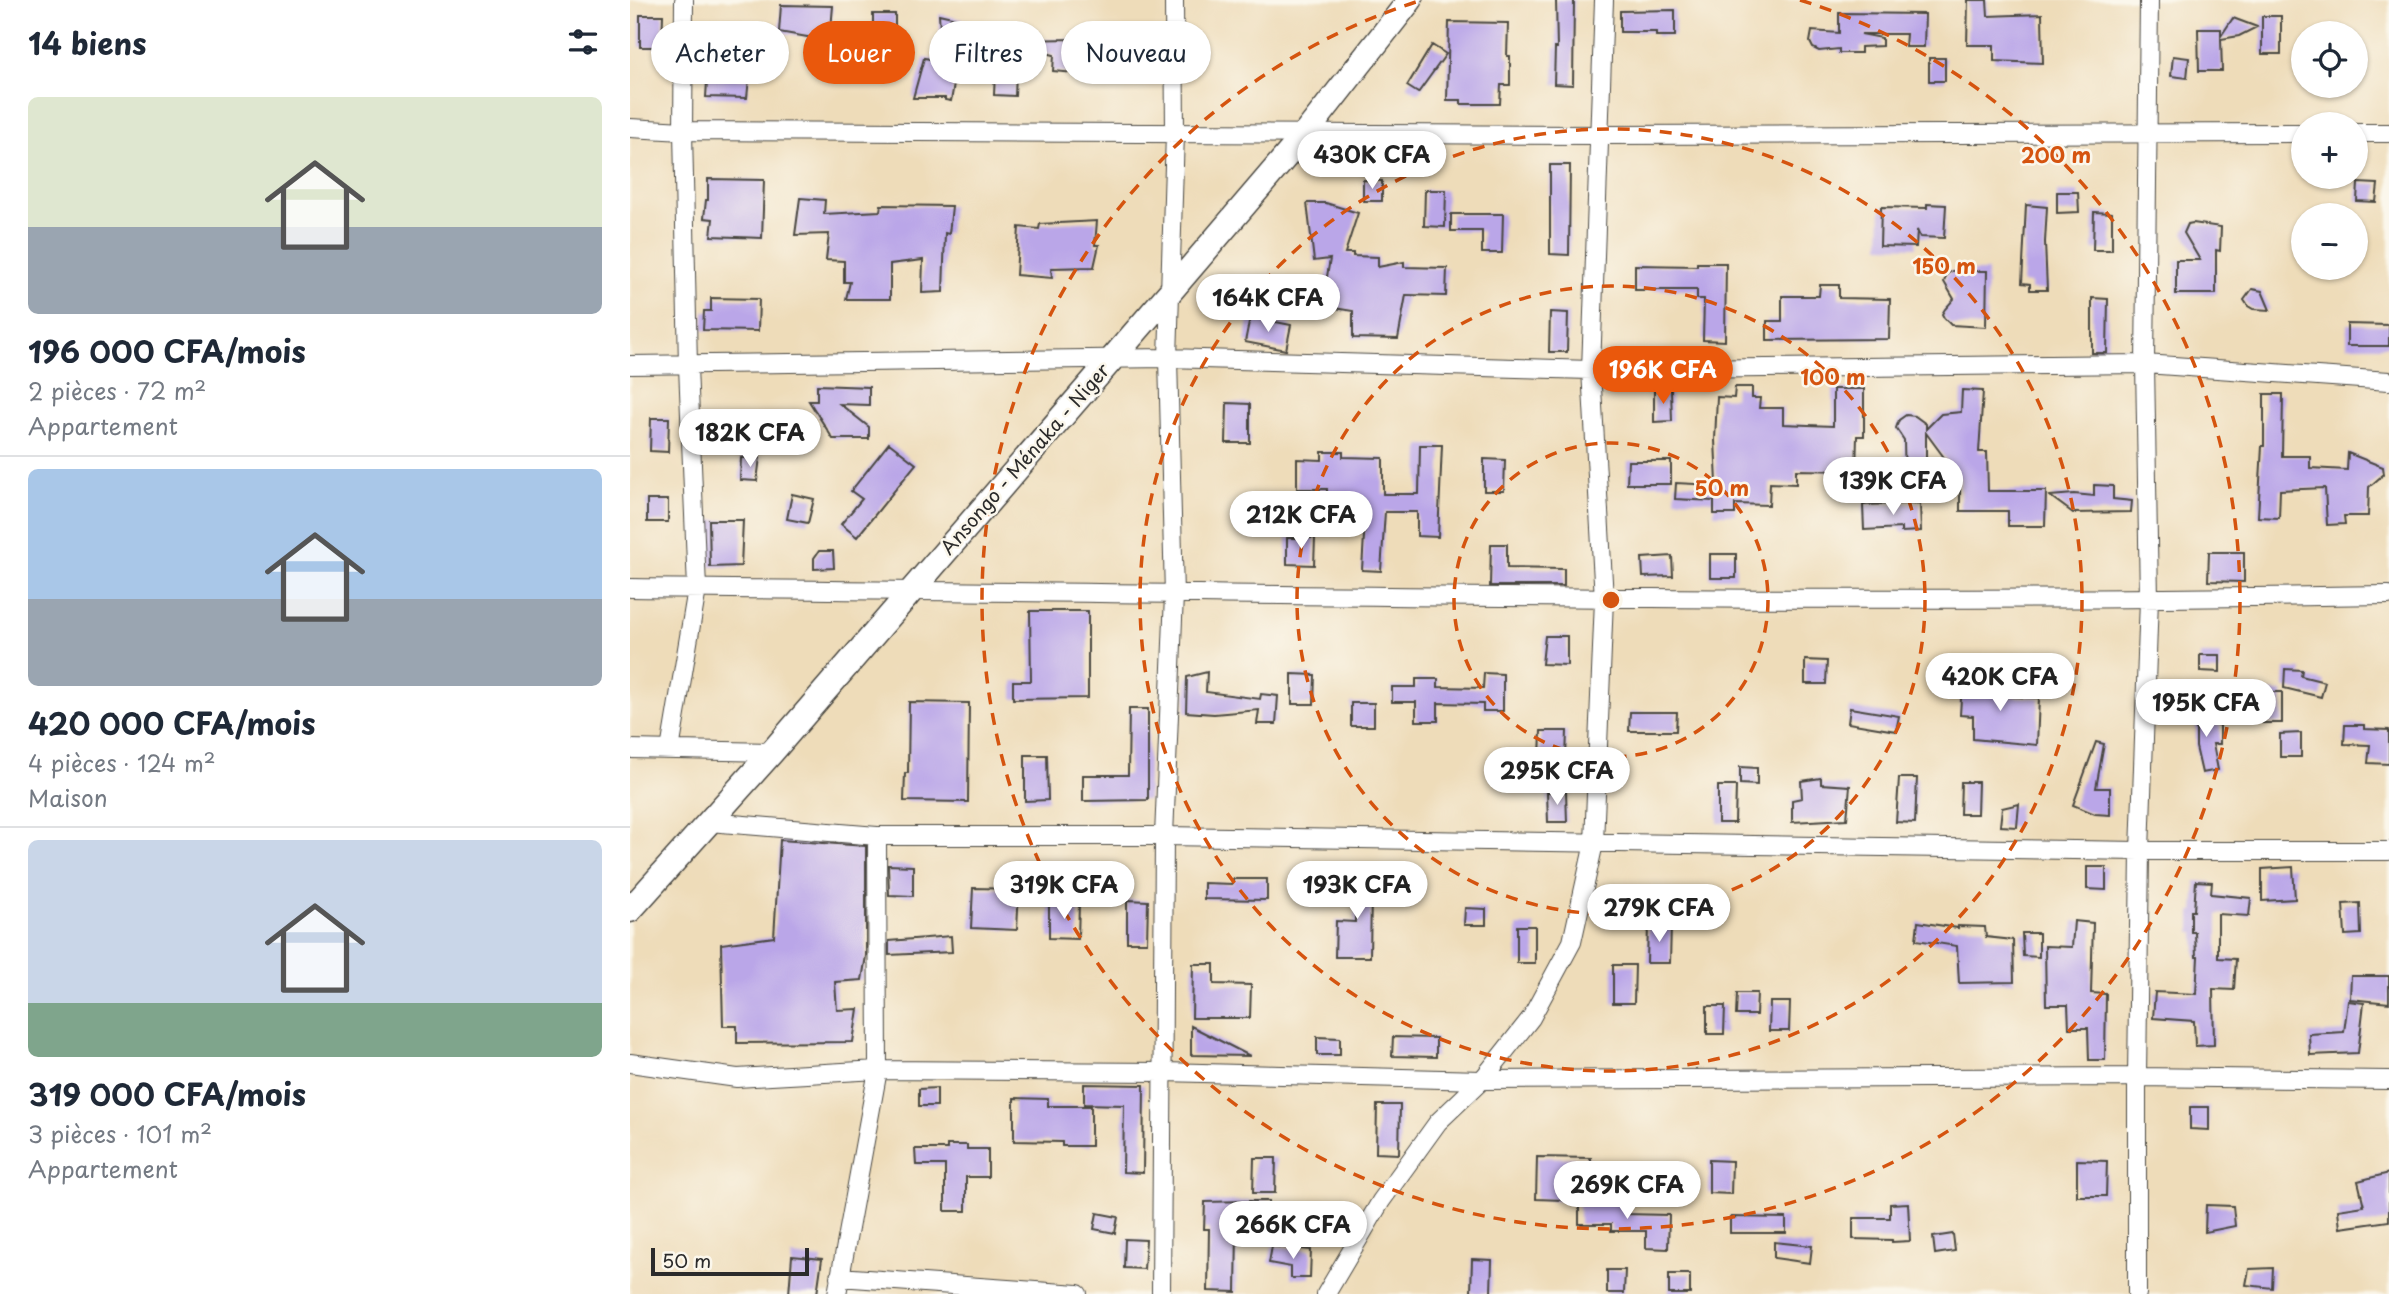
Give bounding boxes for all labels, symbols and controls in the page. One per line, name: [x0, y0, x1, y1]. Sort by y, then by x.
text: 14 biens: [28, 20, 147, 65]
chip: Acheter: [651, 21, 789, 84]
chip: Louer: [803, 21, 915, 84]
chip: Filtres: [929, 21, 1047, 84]
chip: Nouveau: [1061, 21, 1211, 84]
map controls: [2291, 21, 2368, 280]
button: locate: [2291, 21, 2368, 98]
icon: filters: [564, 23, 602, 61]
button: +: [2291, 112, 2368, 189]
pin: 430K CFA: [1300, 132, 1444, 191]
text: 430K CFA: [1313, 136, 1431, 171]
text: 200 m: [2021, 138, 2091, 170]
icon: home: [252, 142, 378, 268]
button: −: [2291, 203, 2368, 280]
text: 150 m: [1912, 249, 1976, 281]
pin: 164K CFA: [1196, 274, 1340, 334]
text: 164K CFA: [1212, 279, 1324, 314]
text: 196 000 CFA/mois: [28, 328, 306, 373]
pin: 196K CFA: [1591, 346, 1735, 406]
text: 196K CFA: [1609, 351, 1717, 386]
street label: Ansongo - Ménaka - Niger: [933, 356, 1116, 560]
text: 100 m: [1800, 360, 1866, 392]
text: 2 pièces · 72 m²: [28, 373, 206, 408]
text: Appartement: [28, 408, 178, 443]
pin: 182K CFA: [678, 410, 822, 469]
text: 182K CFA: [695, 414, 805, 449]
pin: 139K CFA: [1821, 458, 1965, 517]
text: 139K CFA: [1839, 462, 1947, 497]
text: 50 m: [1695, 471, 1749, 503]
pin: 212K CFA: [1229, 491, 1373, 551]
text: 212K CFA: [1246, 496, 1356, 531]
icon: home: [252, 514, 378, 640]
centre of rings: [1599, 588, 1623, 612]
pin: 420K CFA: [1928, 654, 2072, 713]
text: 420K CFA: [1941, 658, 2059, 693]
pin: 195K CFA: [2134, 680, 2278, 739]
text: 195K CFA: [2152, 684, 2260, 719]
text: 420 000 CFA/mois: [28, 700, 316, 745]
text: 4 pièces · 124 m²: [28, 745, 216, 780]
pin: 295K CFA: [1485, 748, 1629, 807]
text: 295K CFA: [1500, 752, 1614, 787]
text: Maison: [28, 780, 108, 815]
pin: 319K CFA: [992, 862, 1136, 921]
pin: 193K CFA: [1285, 862, 1429, 921]
text: 319K CFA: [1009, 866, 1119, 901]
text: 193K CFA: [1303, 866, 1411, 901]
pin: 279K CFA: [1587, 884, 1731, 944]
icon: home: [252, 885, 378, 1011]
text: 279K CFA: [1603, 889, 1715, 924]
text: 319 000 CFA/mois: [28, 1071, 306, 1116]
text: 3 pièces · 101 m²: [28, 1116, 212, 1151]
text: Appartement: [28, 1151, 178, 1186]
pin: 269K CFA: [1555, 1162, 1699, 1221]
text: 269K CFA: [1570, 1166, 1684, 1201]
pin: 266K CFA: [1221, 1202, 1365, 1261]
text: 266K CFA: [1235, 1206, 1351, 1241]
scale bar: [651, 1245, 808, 1277]
text: 50 m: [662, 1246, 711, 1274]

